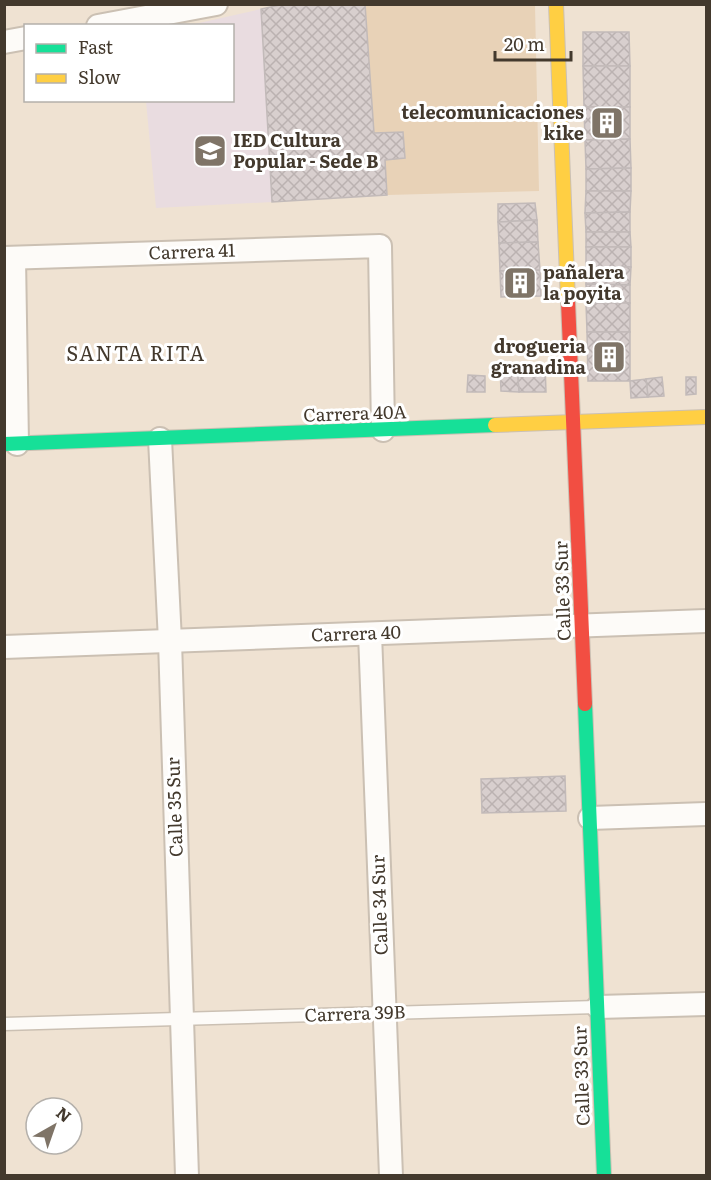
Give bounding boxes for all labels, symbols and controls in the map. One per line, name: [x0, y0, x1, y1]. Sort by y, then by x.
legend: [24, 24, 234, 102]
scale bar: [495, 24, 572, 62]
text: 20 m: [504, 30, 545, 57]
text: Fast: [78, 33, 114, 60]
text: Slow: [78, 63, 121, 90]
place label: telecomunicaciones kike: [401, 98, 584, 146]
building icon: telecomunicaciones kike: [589, 105, 625, 141]
place label: IED Cultura Popular - Sede B: [233, 126, 378, 174]
school or university icon: IED Cultura Popular - Sede B: [192, 133, 228, 169]
street label: Carrera 41: [148, 235, 236, 266]
place label: pañalera la poyita: [543, 258, 625, 306]
building icon: pañalera la poyita: [502, 265, 538, 301]
place label: drogueria granadina: [491, 332, 587, 380]
district label: SANTA RITA: [66, 337, 206, 367]
building icon: drogueria granadina: [591, 339, 627, 375]
street label: Carrera 40A: [303, 397, 407, 428]
street label: Calle 33 Sur: [546, 540, 577, 642]
street label: Carrera 40: [310, 617, 401, 648]
street label: Calle 35 Sur: [158, 756, 189, 857]
street label: Calle 34 Sur: [363, 854, 394, 956]
street label: Carrera 39B: [304, 997, 406, 1028]
street label: Calle 33 Sur: [565, 1025, 596, 1127]
north arrow: [24, 1096, 84, 1156]
text: N: [51, 1100, 77, 1127]

